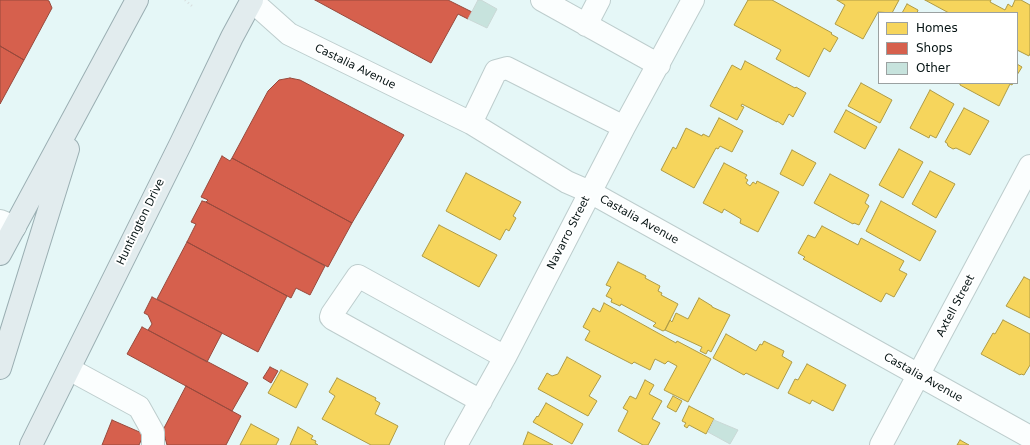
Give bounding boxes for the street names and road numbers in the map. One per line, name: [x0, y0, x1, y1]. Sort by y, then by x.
street label: Castalia Avenue: [312, 42, 398, 92]
street label: Huntington Drive: [114, 177, 168, 267]
street label: Castalia Avenue: [597, 193, 681, 247]
street label: Navarro Street: [545, 194, 593, 272]
street label: Axtell Street: [934, 273, 978, 339]
street label: Castalia Avenue: [881, 351, 965, 405]

